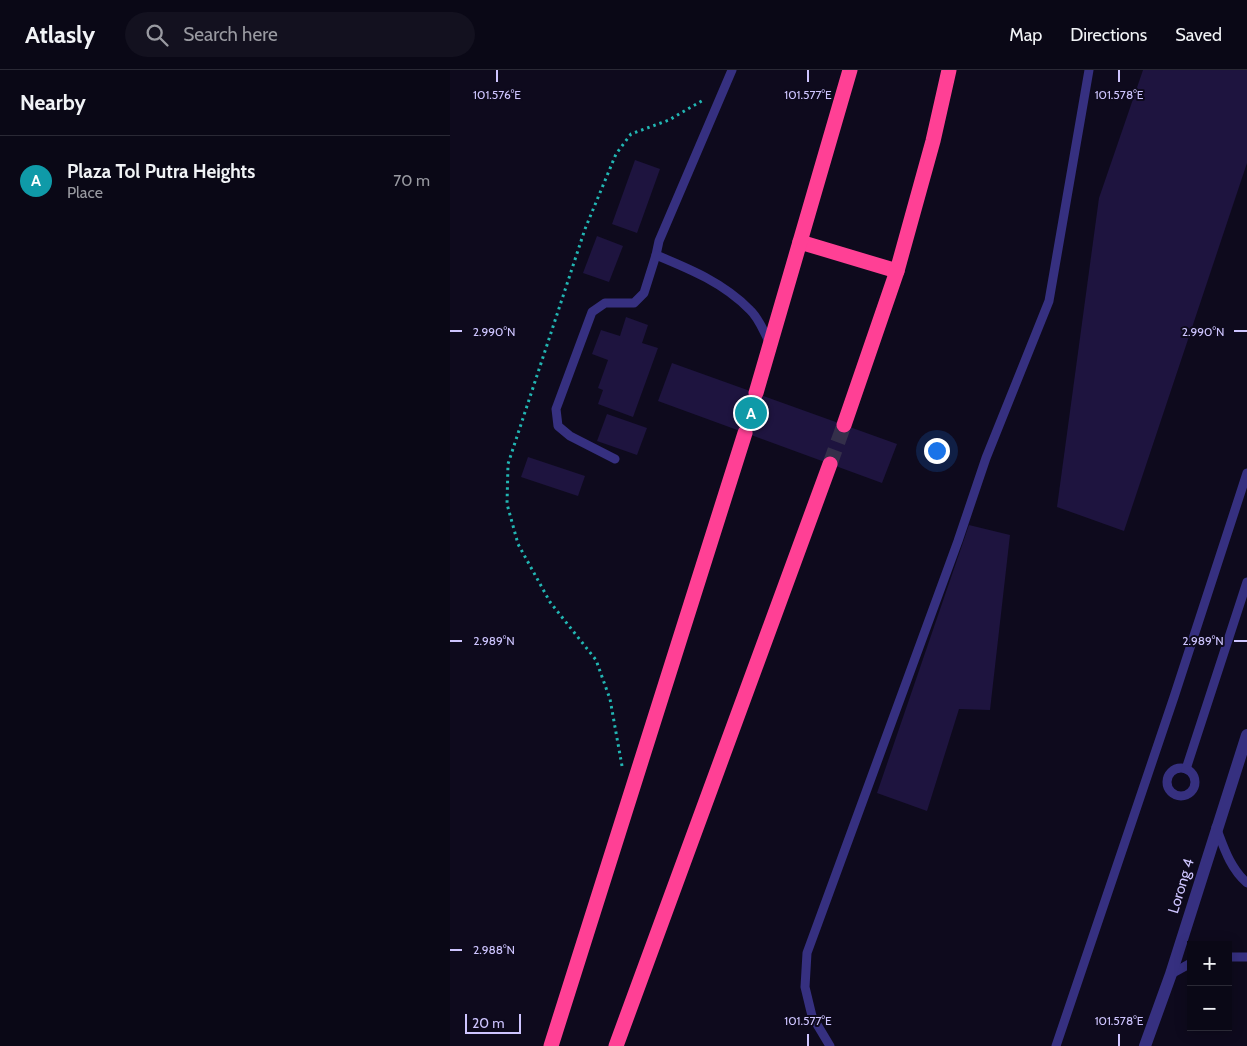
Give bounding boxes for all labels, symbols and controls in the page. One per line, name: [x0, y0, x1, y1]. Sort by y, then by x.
search box: [125, 12, 475, 57]
text: Atlasly: [25, 20, 95, 49]
icon: search: [143, 21, 171, 49]
text: Search here: [183, 23, 278, 46]
text: Map: [1009, 24, 1042, 46]
text: Directions: [1070, 24, 1147, 46]
text: Saved: [1175, 24, 1222, 46]
text: 101.576°E: [473, 87, 521, 102]
text: 101.577°E: [784, 87, 832, 102]
text: 101.578°E: [1095, 87, 1144, 102]
text: Nearby: [20, 90, 86, 115]
text: Plaza Tol Putra Heights: [67, 160, 255, 183]
text: A: [31, 171, 41, 190]
text: 70 m: [393, 171, 430, 190]
text: Place: [67, 183, 103, 202]
text: 2.990°N: [473, 324, 515, 339]
text: 2.990°N: [1182, 324, 1224, 339]
pin: A: [735, 394, 767, 432]
your location: [924, 438, 950, 464]
text: 2.989°N: [473, 633, 515, 648]
text: 2.989°N: [1182, 633, 1224, 648]
street label: Lorong 4: [1164, 856, 1198, 916]
map controls: [1187, 941, 1232, 1031]
button: +: [1187, 941, 1232, 986]
text: 2.988°N: [473, 942, 515, 957]
button: −: [1187, 986, 1232, 1031]
scale bar: [465, 1011, 521, 1034]
text: 101.577°E: [784, 1013, 832, 1028]
text: 101.578°E: [1095, 1013, 1144, 1028]
text: 20 m: [472, 1014, 505, 1032]

